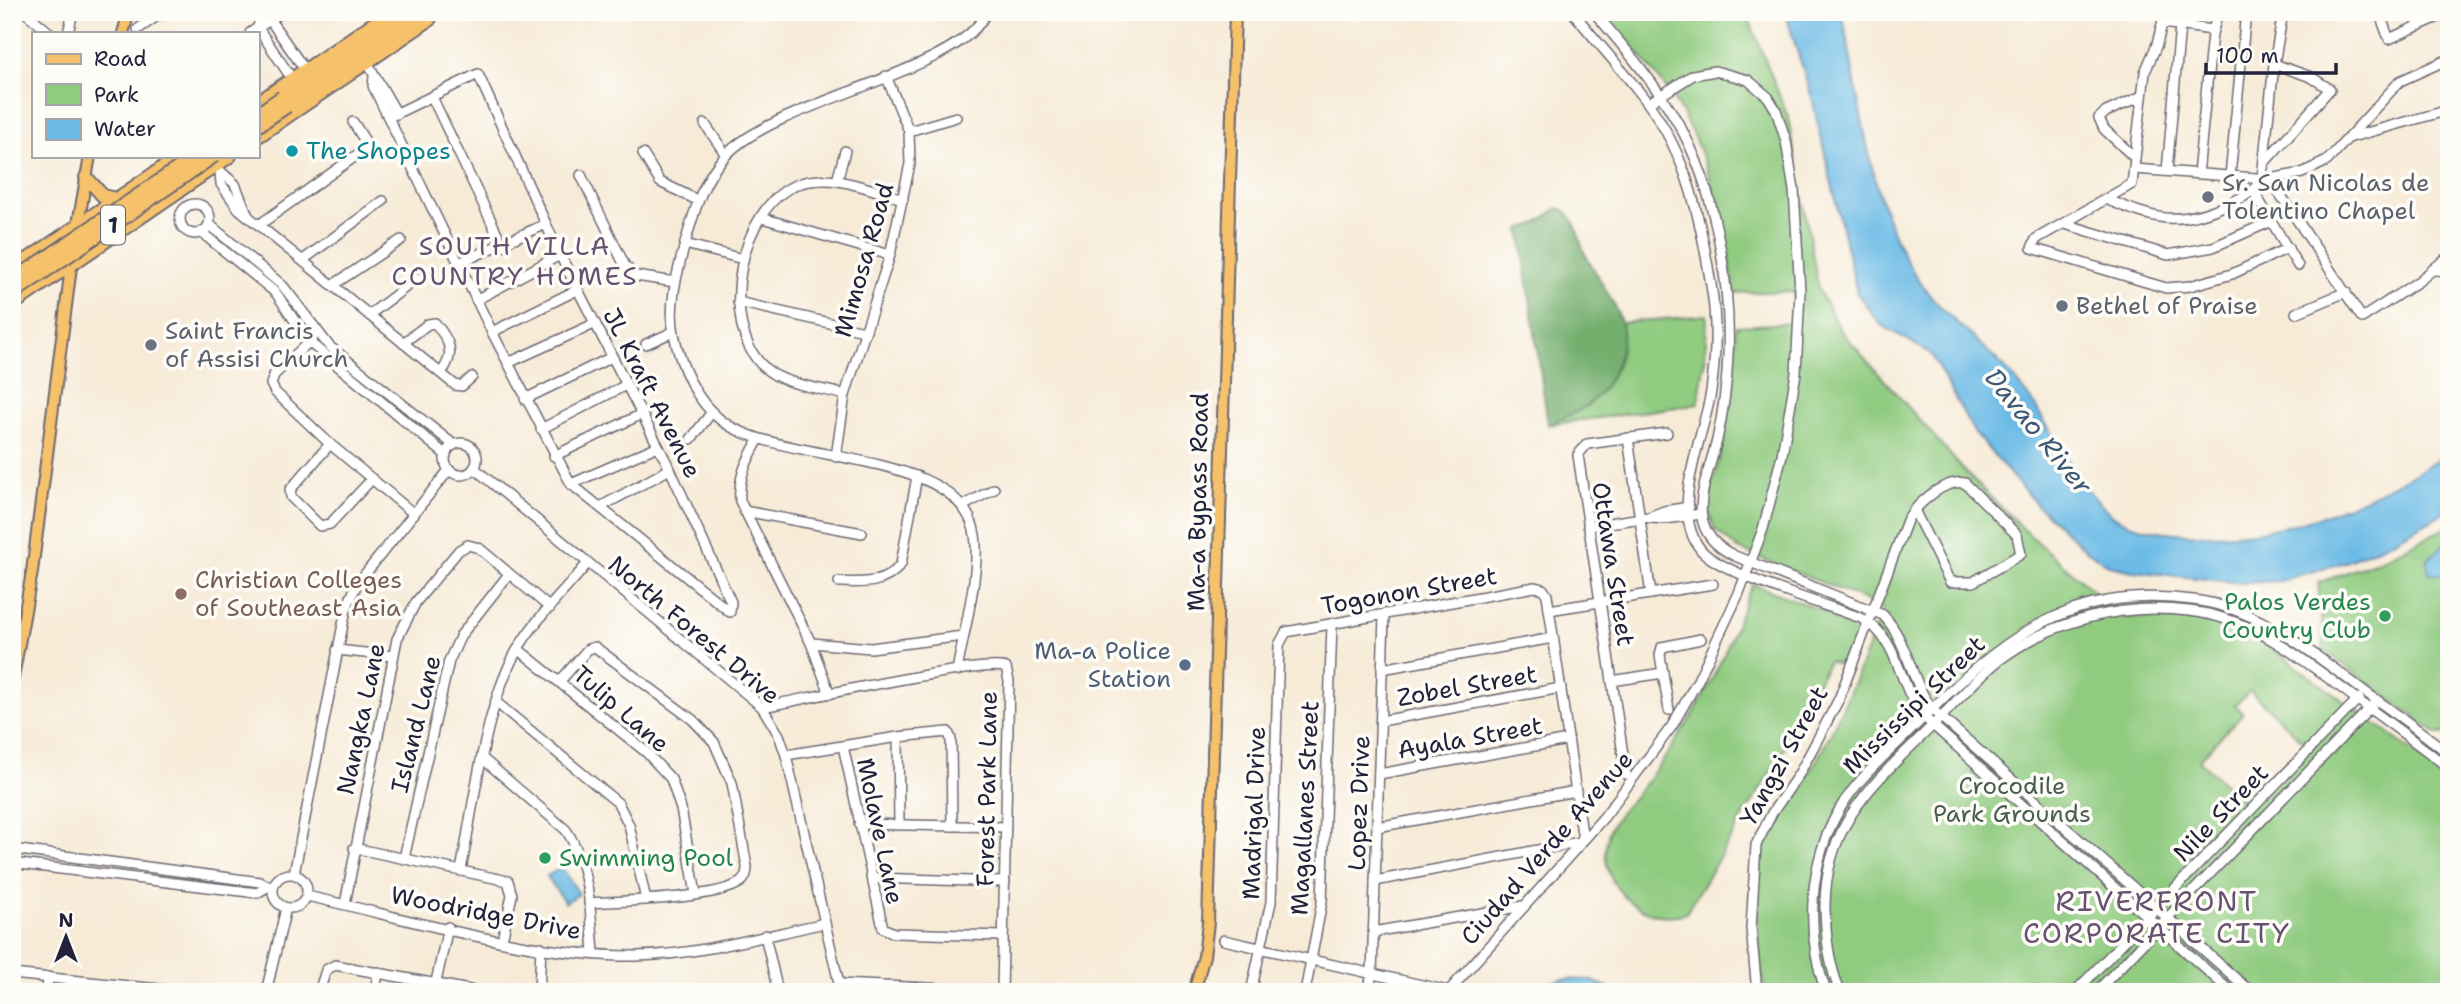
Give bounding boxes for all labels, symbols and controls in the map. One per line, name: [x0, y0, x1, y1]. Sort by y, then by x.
legend: [32, 32, 259, 158]
scale bar: [2206, 32, 2335, 76]
text: 100 m: [2216, 42, 2279, 70]
text: Road: [94, 45, 147, 73]
text: Park: [94, 81, 139, 109]
text: Water: [94, 115, 156, 143]
place label: The Shoppes: [306, 135, 451, 167]
marker: The Shoppes: [284, 143, 300, 159]
place label: Sr. San Nicolas de Tolentino Chapel: [2222, 167, 2429, 227]
street label: Mimosa Road: [827, 179, 901, 341]
marker: Sr. San Nicolas de Tolentino Chapel: [2200, 189, 2216, 205]
road number: 1: [101, 206, 125, 244]
district label: SOUTH VILLA COUNTRY HOMES: [391, 228, 639, 293]
place label: Bethel of Praise: [2076, 290, 2258, 322]
marker: Bethel of Praise: [2054, 298, 2070, 314]
street label: JL Kraft Avenue: [595, 302, 709, 484]
place label: Saint Francis of Assisi Church: [165, 315, 348, 375]
marker: Saint Francis of Assisi Church: [143, 337, 159, 353]
water label: Davao River: [1977, 361, 2101, 502]
street label: Ma-a Bypass Road: [1180, 392, 1216, 612]
street label: Ottawa Street: [1584, 480, 1642, 648]
street label: North Forest Drive: [601, 549, 787, 711]
street label: Togonon Street: [1319, 560, 1499, 622]
place label: Christian Colleges of Southeast Asia: [195, 564, 402, 624]
marker: Christian Colleges of Southeast Asia: [173, 586, 189, 602]
place label: Palos Verdes Country Club: [2222, 586, 2371, 646]
marker: Palos Verdes Country Club: [2377, 608, 2393, 624]
street label: Mississipi Street: [1836, 629, 1992, 781]
place label: Ma-a Police Station: [1034, 635, 1171, 695]
street label: Nangka Lane: [329, 640, 393, 798]
street label: Island Lane: [383, 652, 449, 796]
marker: Ma-a Police Station: [1177, 657, 1193, 673]
street label: Tulip Lane: [566, 658, 676, 760]
street label: Zobel Street: [1395, 658, 1539, 714]
street label: Yangzi Street: [1732, 681, 1836, 831]
street label: Forest Park Lane: [969, 691, 1005, 887]
street label: Magallanes Street: [1283, 700, 1327, 916]
street label: Ayala Street: [1395, 710, 1545, 766]
street label: Madrigal Drive: [1235, 726, 1273, 900]
street label: Lopez Drive: [1341, 735, 1377, 871]
street label: Ciudad Verde Avenue: [1454, 744, 1640, 952]
street label: Molave Lane: [849, 755, 911, 907]
street label: Nile Street: [2166, 757, 2276, 869]
park label: Crocodile Park Grounds: [1933, 770, 2091, 830]
place label: Swimming Pool: [559, 842, 734, 874]
marker: Swimming Pool: [537, 850, 553, 866]
street label: Woodridge Drive: [388, 879, 584, 947]
district label: RIVERFRONT CORPORATE CITY: [2023, 882, 2291, 952]
north arrow: [32, 902, 102, 972]
text: N: [58, 908, 74, 933]

